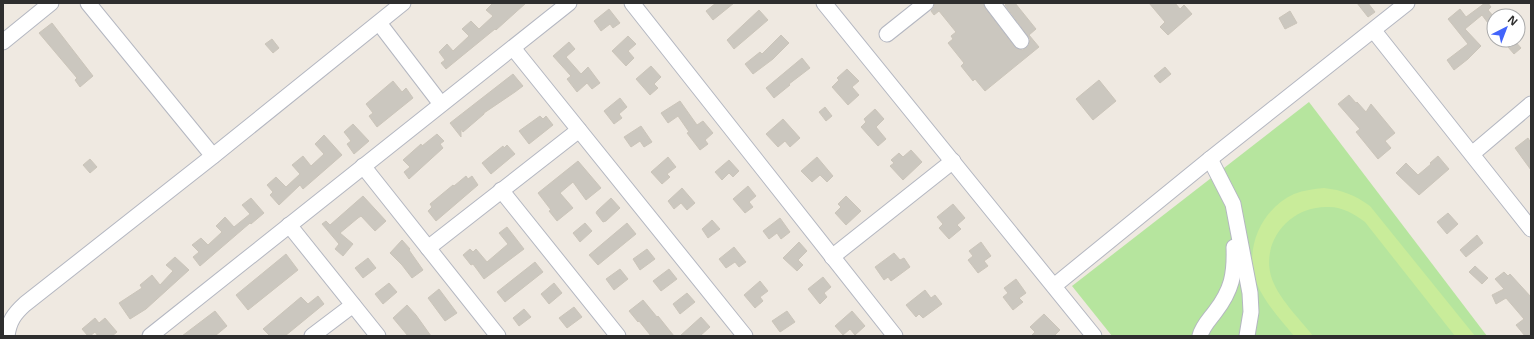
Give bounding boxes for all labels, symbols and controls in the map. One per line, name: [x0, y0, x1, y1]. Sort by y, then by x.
north arrow: [1486, 8, 1526, 48]
text: N: [1505, 12, 1521, 29]

